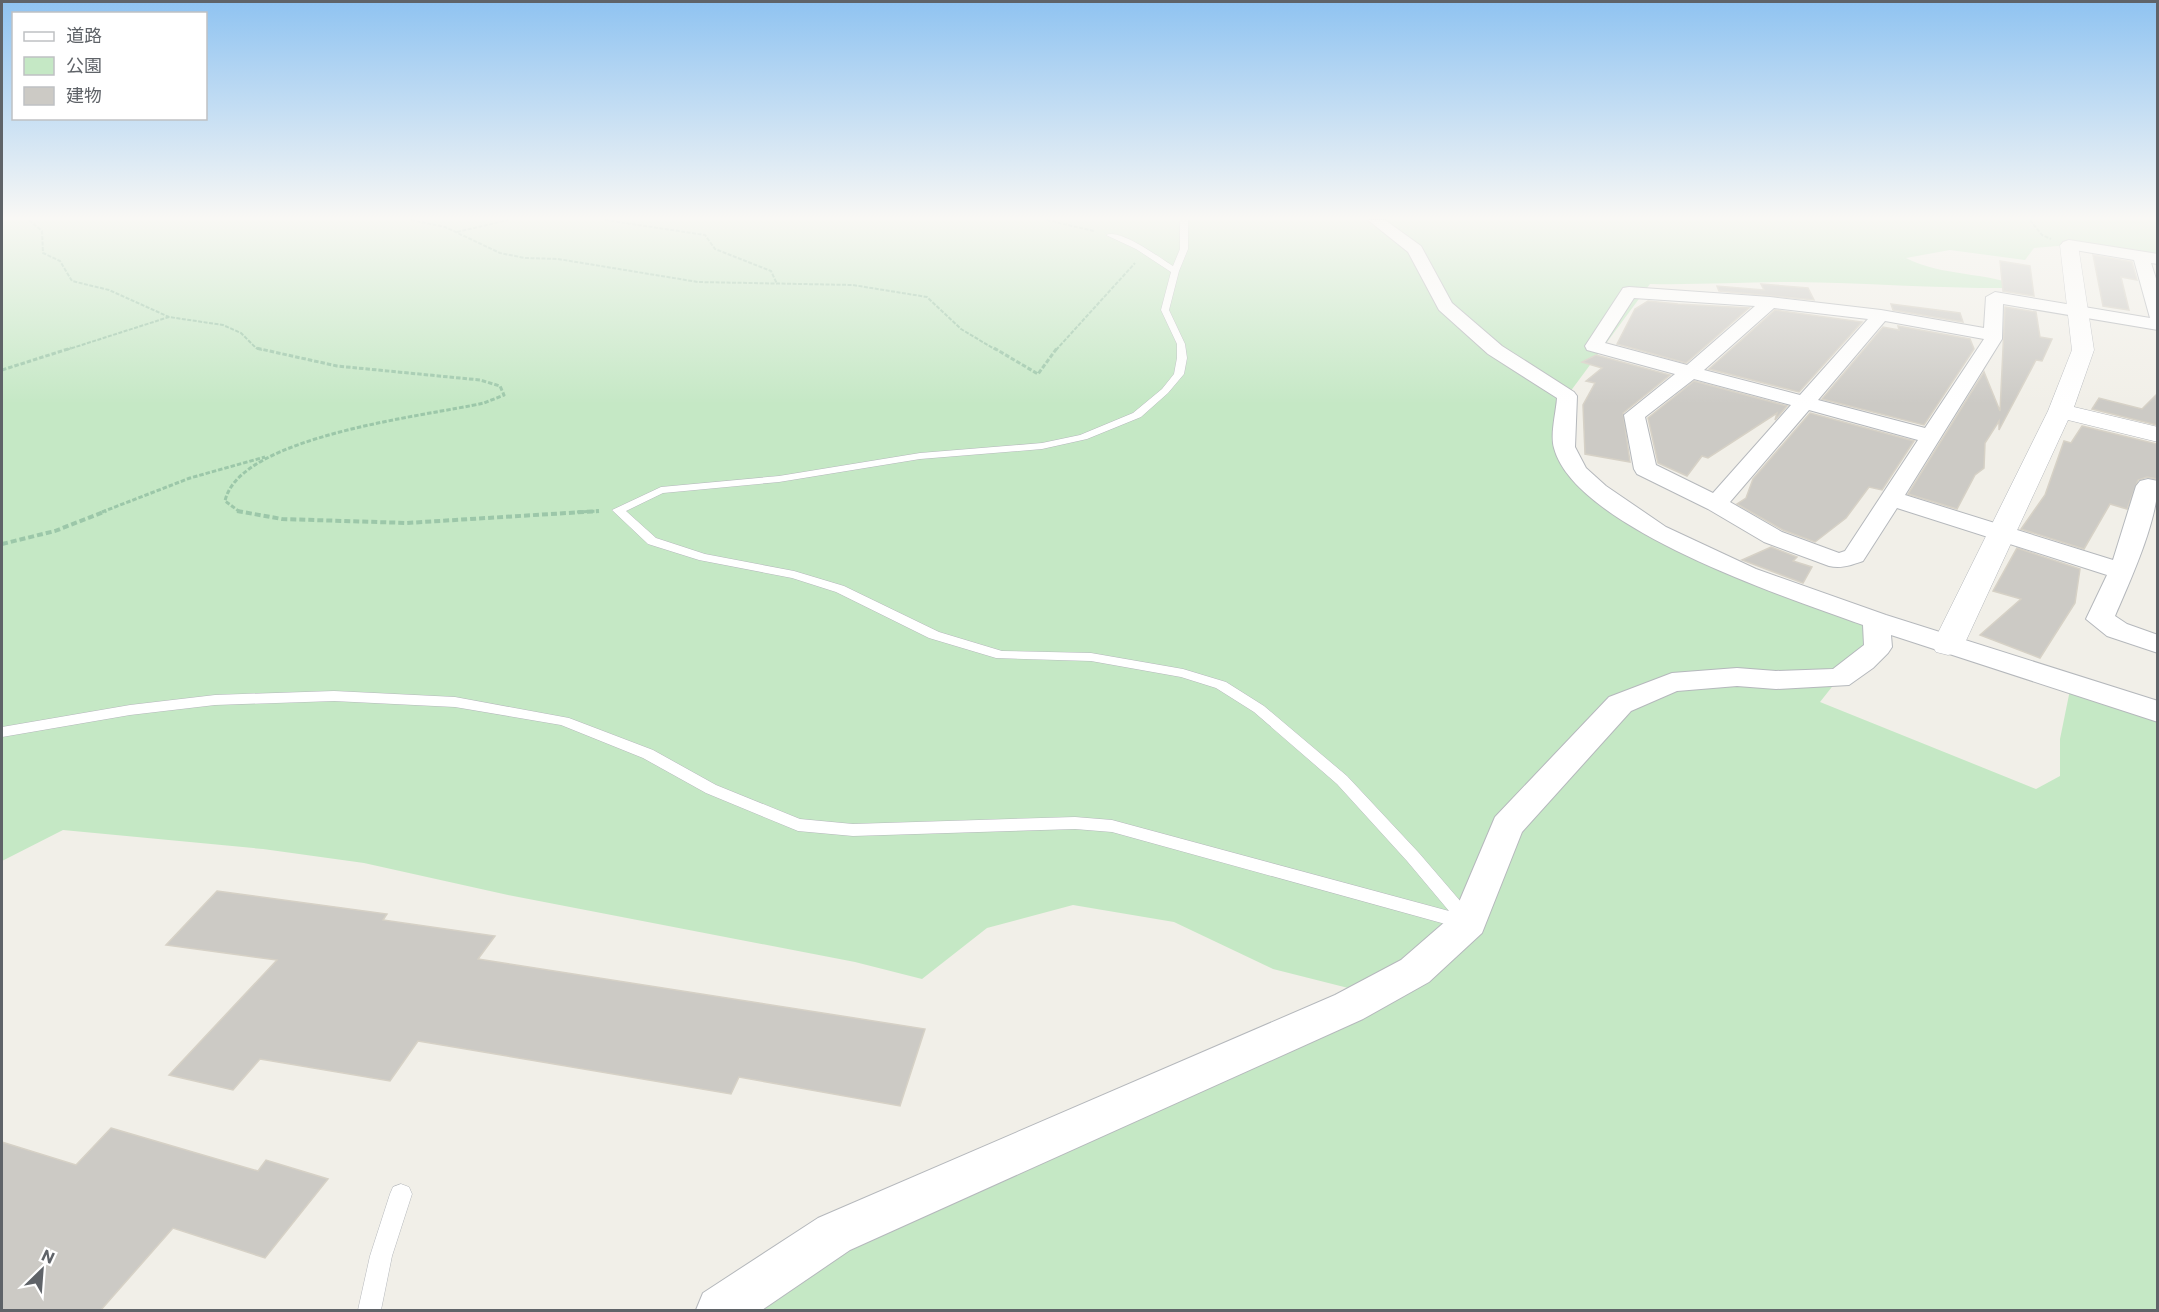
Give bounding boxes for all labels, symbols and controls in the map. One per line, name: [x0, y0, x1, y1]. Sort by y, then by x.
legend: [12, 12, 207, 120]
text: 道路: [66, 24, 102, 46]
text: 公園: [66, 54, 102, 76]
text: 建物: [66, 84, 102, 106]
north arrow: [12, 1240, 72, 1300]
text: N: [39, 1245, 58, 1267]

